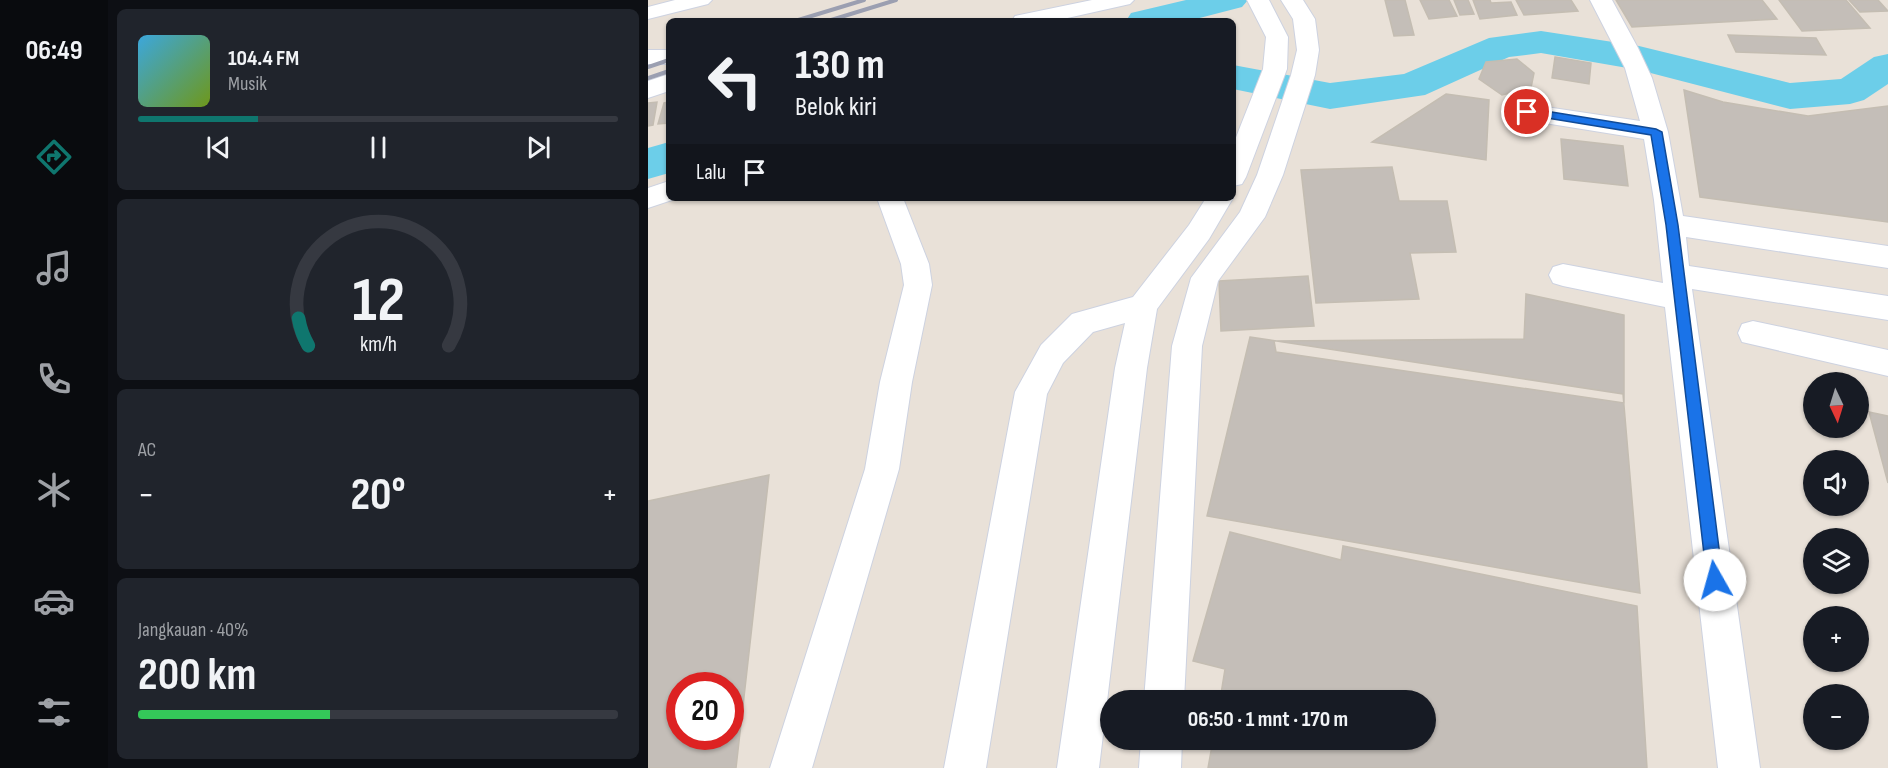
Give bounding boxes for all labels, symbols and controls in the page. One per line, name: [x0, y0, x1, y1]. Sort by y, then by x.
text: 06:49: [26, 35, 82, 67]
text: 130 m: [795, 40, 885, 91]
icon: left: [696, 42, 774, 120]
text: 104.4 FM: [228, 45, 299, 72]
text: Musik: [228, 72, 267, 96]
pin: [1501, 86, 1552, 137]
text: Belok kiri: [795, 91, 877, 123]
icon: arrive: [1510, 95, 1543, 128]
icon: previous: [202, 131, 235, 164]
icon: pause: [362, 131, 395, 164]
icon: next: [522, 131, 555, 164]
icon: directions: [33, 136, 75, 178]
icon: arrive: [738, 156, 771, 189]
text: Lalu: [696, 159, 726, 186]
icon: music: [33, 247, 75, 289]
text: 12: [352, 264, 404, 339]
text: km/h: [359, 333, 397, 358]
icon: phone: [33, 358, 75, 400]
north arrow: [1803, 372, 1869, 438]
map controls: [1803, 372, 1869, 750]
text: AC: [138, 438, 156, 462]
button: sound: [1803, 450, 1869, 516]
text: 20°: [350, 468, 406, 523]
icon: climate: [33, 469, 75, 511]
text: −: [138, 475, 154, 515]
text: +: [602, 475, 618, 515]
button: layers: [1803, 528, 1869, 594]
position arrow: [1683, 548, 1747, 612]
icon: car: [33, 580, 75, 622]
button: +: [1803, 606, 1869, 672]
text: Jangkauan · 40%: [138, 618, 248, 642]
text: 200 km: [138, 648, 256, 703]
speed limit sign: 20: [666, 672, 744, 750]
button: −: [1803, 684, 1869, 750]
icon: filters: [33, 691, 75, 733]
text: 06:50 · 1 mnt · 170 m: [1188, 706, 1348, 733]

